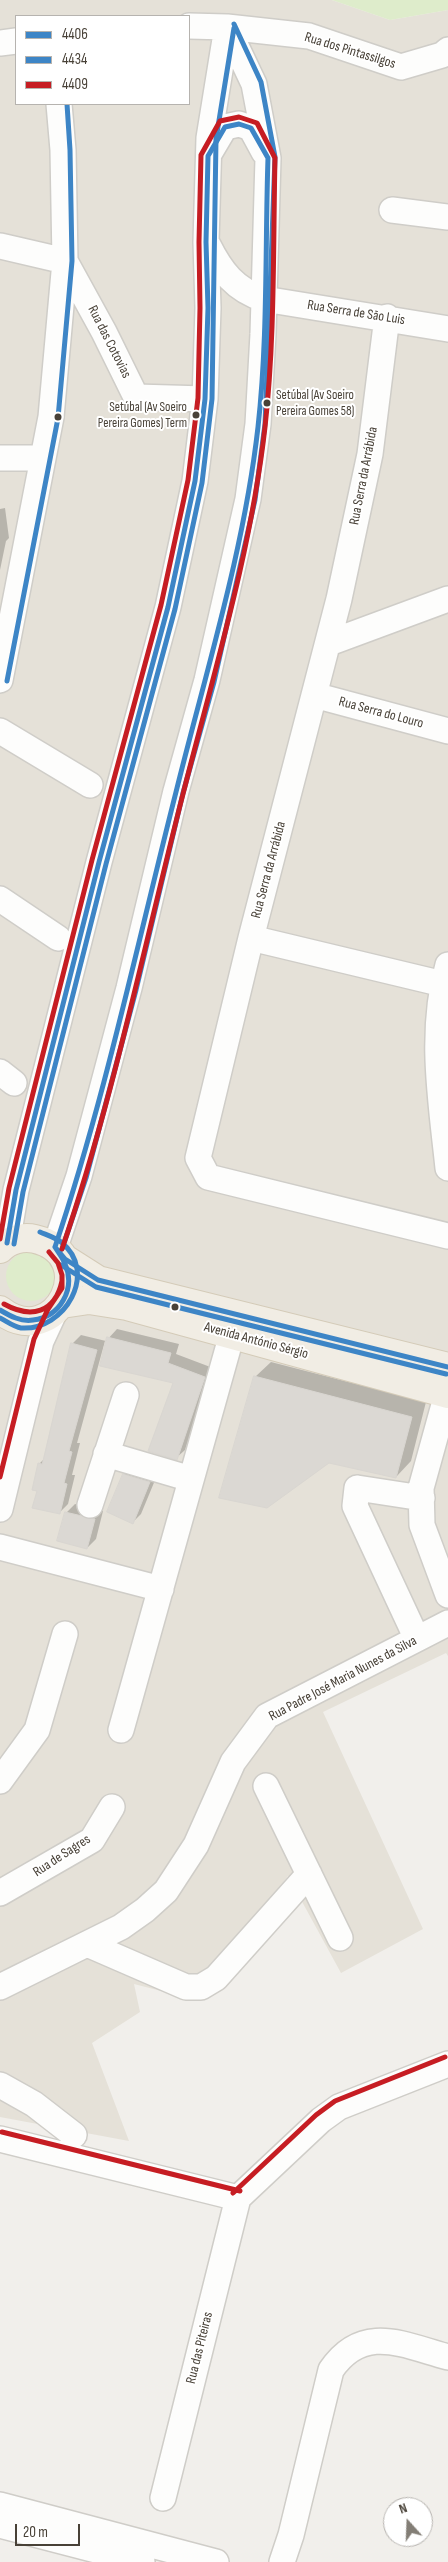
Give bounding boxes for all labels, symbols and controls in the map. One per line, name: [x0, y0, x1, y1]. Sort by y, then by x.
legend: [15, 15, 190, 105]
text: 4406: [62, 25, 88, 44]
street label: Rua dos Pintassilgos: [302, 29, 398, 73]
text: 4434: [62, 50, 87, 69]
text: 4409: [62, 75, 88, 94]
street label: Rua Serra de São Luis: [306, 297, 406, 329]
street label: Rua das Cotovias: [84, 303, 134, 381]
place label: Setúbal (Av Soeiro Pereira Gomes 58): [276, 388, 354, 419]
marker: Setúbal (Av Soeiro Pereira Gomes 58): [262, 398, 272, 408]
place label: Setúbal (Av Soeiro Pereira Gomes) Term: [98, 400, 187, 431]
marker: Setúbal (Av Soeiro Pereira Gomes) Term: [191, 410, 201, 420]
unlabelled marker: [53, 412, 63, 422]
street label: Rua Serra da Arrábida: [346, 426, 382, 526]
street label: Rua Serra do Louro: [337, 694, 425, 732]
street label: Rua Serra da Arrábida: [248, 820, 290, 920]
unlabelled marker: [170, 1302, 180, 1312]
street label: Avenida António Sérgio: [202, 1319, 310, 1363]
street label: Rua Padre José Maria Nunes da Silva: [266, 1633, 420, 1725]
street label: Rua de Sagres: [30, 1831, 94, 1881]
street label: Rua das Piteiras: [183, 2310, 217, 2386]
north arrow: [383, 2497, 433, 2547]
text: N: [397, 2499, 409, 2518]
scale bar: [18, 2514, 82, 2546]
text: 20 m: [23, 2523, 48, 2542]

